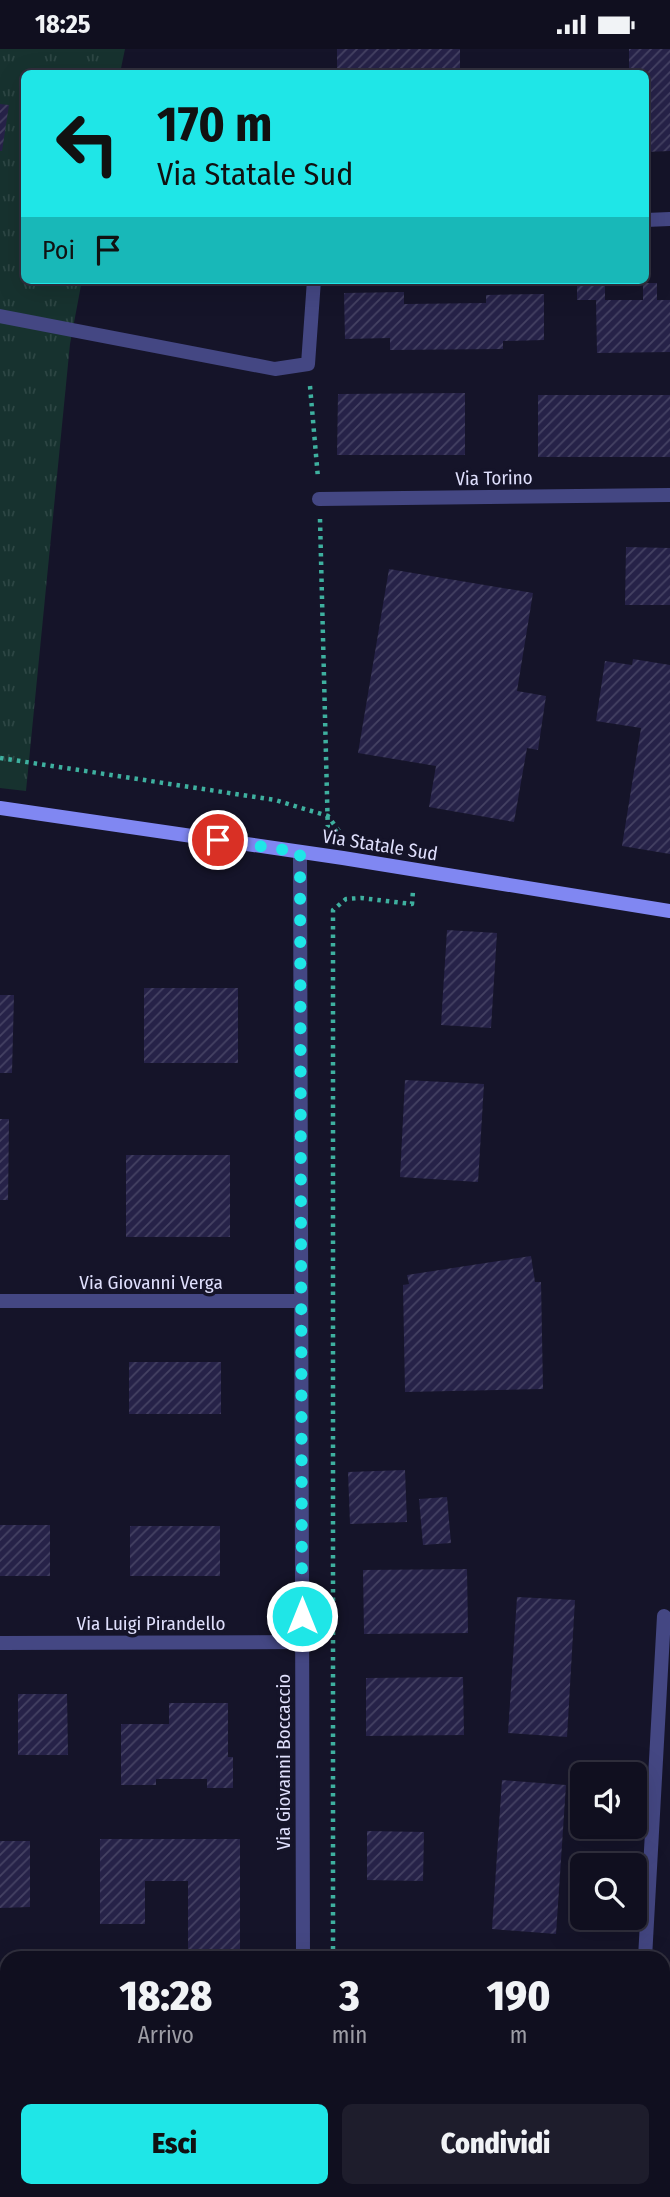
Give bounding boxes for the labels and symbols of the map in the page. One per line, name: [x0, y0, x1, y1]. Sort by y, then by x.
street label: Via Torino: [455, 466, 533, 490]
pin: [188, 810, 248, 870]
street label: Via Statale Sud: [321, 825, 439, 865]
street label: Via Giovanni Verga: [79, 1271, 223, 1294]
position arrow: [265, 1579, 339, 1653]
street label: Via Luigi Pirandello: [77, 1612, 225, 1635]
street label: Via Giovanni Boccaccio: [272, 1674, 295, 1850]

